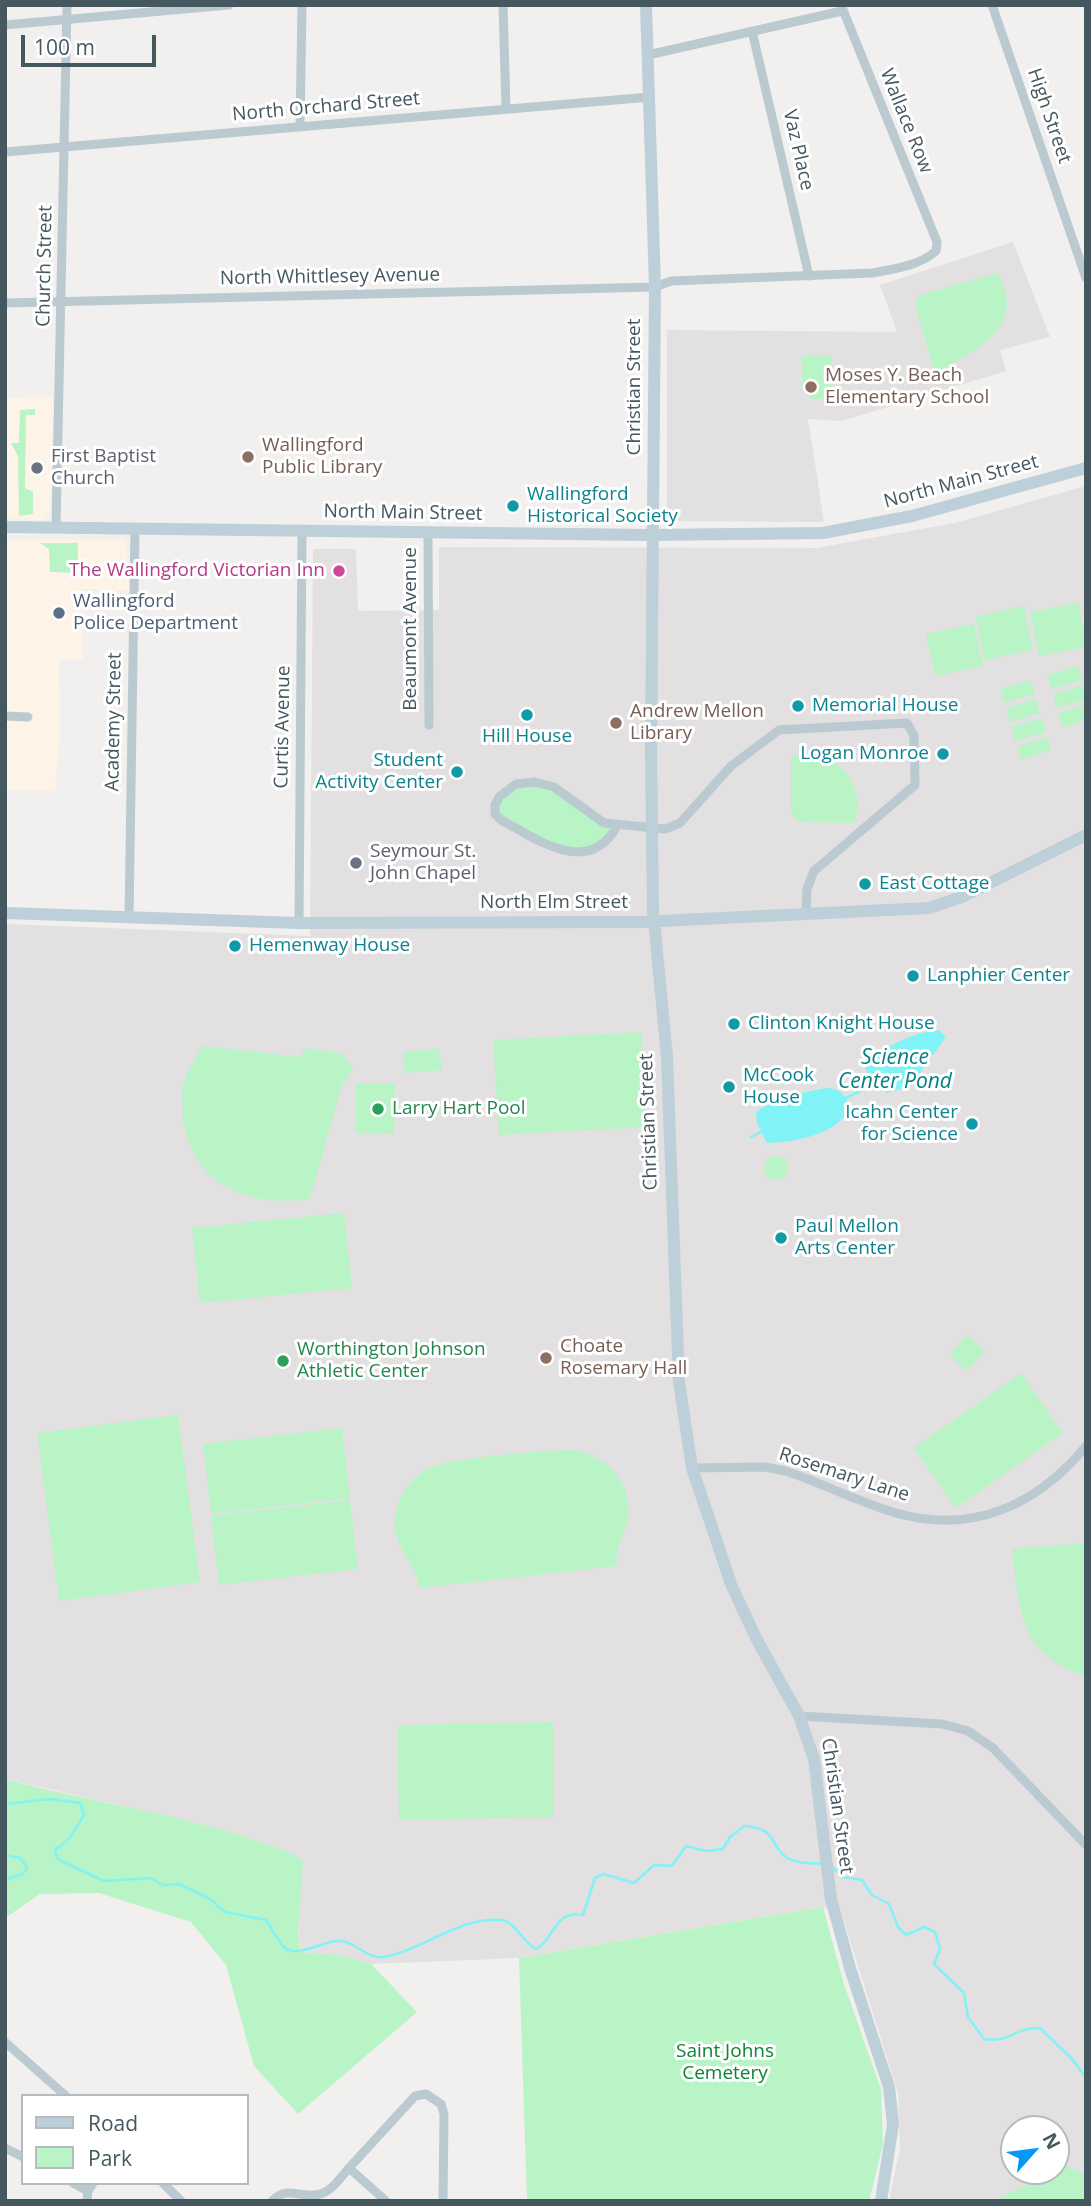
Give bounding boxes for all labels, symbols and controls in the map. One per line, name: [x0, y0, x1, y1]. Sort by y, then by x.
scale bar: [24, 21, 159, 65]
text: 100 m: [34, 33, 95, 61]
street label: Wallace Row: [875, 65, 937, 177]
street label: High Street: [1022, 66, 1076, 166]
street label: North Orchard Street: [231, 87, 421, 127]
street label: Vaz Place: [778, 107, 818, 193]
street label: Church Street: [33, 205, 57, 327]
street label: North Whittlesey Avenue: [220, 264, 440, 290]
street label: Christian Street: [624, 318, 646, 456]
place label: Moses Y. Beach Elementary School: [825, 365, 989, 409]
marker: Moses Y. Beach Elementary School: [803, 379, 819, 395]
place label: Wallingford Public Library: [262, 435, 382, 479]
place label: First Baptist Church: [51, 446, 156, 490]
marker: Wallingford Public Library: [240, 449, 256, 465]
street label: North Main Street: [881, 450, 1041, 514]
marker: First Baptist Church: [29, 460, 45, 476]
place label: Wallingford Historical Society: [527, 484, 678, 528]
marker: Wallingford Historical Society: [505, 498, 521, 514]
street label: North Main Street: [323, 500, 483, 526]
street label: Beaumont Avenue: [400, 547, 422, 711]
place label: The Wallingford Victorian Inn: [69, 560, 325, 582]
marker: The Wallingford Victorian Inn: [331, 563, 347, 579]
place label: Wallingford Police Department: [73, 591, 238, 635]
marker: Wallingford Police Department: [51, 605, 67, 621]
street label: Academy Street: [101, 652, 127, 792]
street label: Curtis Avenue: [271, 665, 295, 789]
place label: Memorial House: [812, 695, 958, 717]
marker: Memorial House: [790, 698, 806, 714]
place label: Andrew Mellon Library: [630, 701, 764, 745]
marker: Hill House: [519, 707, 535, 723]
marker: Andrew Mellon Library: [608, 715, 624, 731]
place label: Hill House: [482, 726, 572, 748]
place label: Logan Monroe: [800, 743, 929, 765]
marker: Logan Monroe: [935, 746, 951, 762]
place label: Student Activity Center: [315, 750, 443, 794]
marker: Student Activity Center: [449, 764, 465, 780]
place label: Seymour St. John Chapel: [370, 841, 476, 885]
marker: Seymour St. John Chapel: [348, 855, 364, 871]
place label: East Cottage: [879, 873, 989, 895]
marker: East Cottage: [857, 876, 873, 892]
street label: North Elm Street: [480, 892, 628, 914]
place label: Hemenway House: [249, 935, 410, 957]
marker: Hemenway House: [227, 938, 243, 954]
place label: Lanphier Center: [927, 965, 1070, 987]
marker: Lanphier Center: [905, 968, 921, 984]
place label: Clinton Knight House: [748, 1013, 935, 1035]
marker: Clinton Knight House: [726, 1016, 742, 1032]
water label: Science Center Pond: [838, 1045, 952, 1095]
street label: Christian Street: [635, 1053, 663, 1191]
place label: McCook House: [743, 1065, 814, 1109]
marker: McCook House: [721, 1079, 737, 1095]
place label: Larry Hart Pool: [392, 1098, 526, 1120]
marker: Larry Hart Pool: [370, 1101, 386, 1117]
place label: Icahn Center for Science: [845, 1102, 958, 1146]
marker: Icahn Center for Science: [964, 1116, 980, 1132]
place label: Paul Mellon Arts Center: [795, 1216, 899, 1260]
marker: Paul Mellon Arts Center: [773, 1230, 789, 1246]
place label: Choate Rosemary Hall: [560, 1336, 687, 1380]
place label: Worthington Johnson Athletic Center: [297, 1339, 486, 1383]
marker: Choate Rosemary Hall: [538, 1350, 554, 1366]
marker: Worthington Johnson Athletic Center: [275, 1353, 291, 1369]
street label: Rosemary Lane: [776, 1443, 912, 1507]
street label: Christian Street: [816, 1737, 858, 1875]
park label: Saint Johns Cemetery: [676, 2041, 774, 2085]
legend: [21, 2094, 248, 2185]
text: Road: [88, 2109, 138, 2137]
north arrow: [1000, 2115, 1070, 2185]
text: N: [1037, 2128, 1067, 2154]
text: Park: [88, 2144, 132, 2172]

